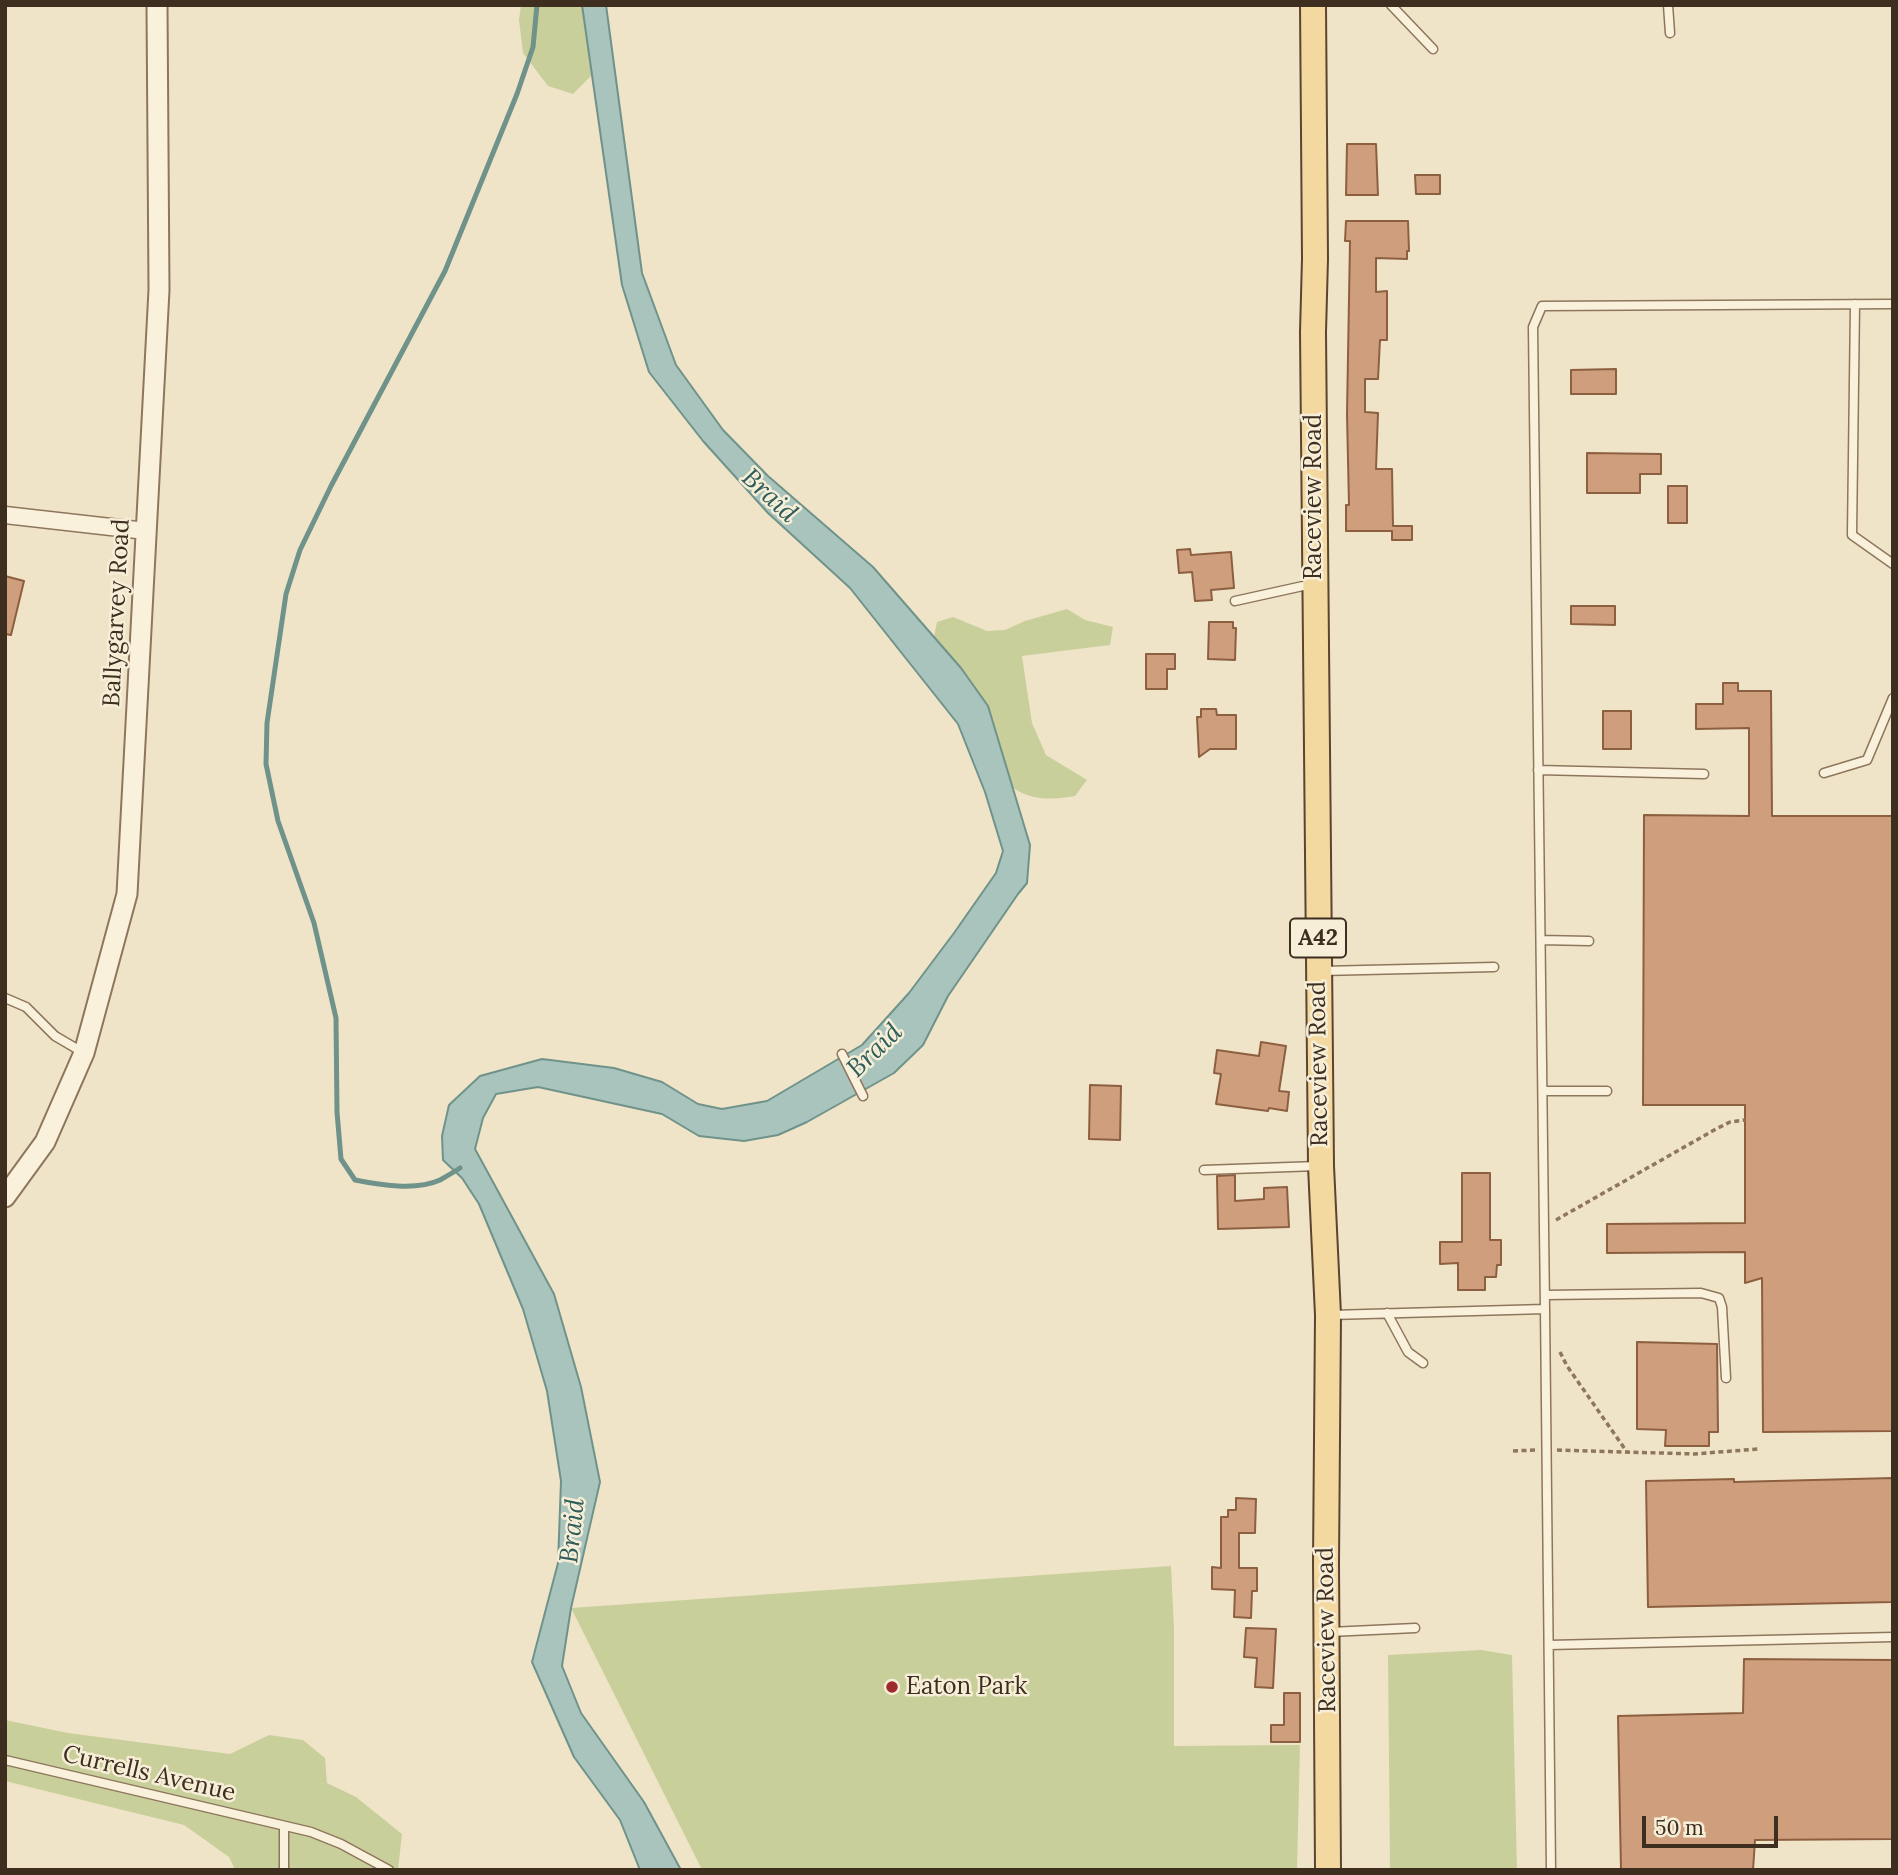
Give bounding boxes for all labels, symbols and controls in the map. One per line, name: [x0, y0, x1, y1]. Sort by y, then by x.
street label: Raceview Road: [1300, 414, 1328, 580]
water label: Braid: [735, 463, 803, 529]
street label: Ballygarvey Road: [98, 518, 136, 708]
road number: A42: [1290, 918, 1346, 958]
street label: Raceview Road: [1303, 981, 1335, 1147]
water label: Braid: [841, 1017, 909, 1085]
water label: Braid: [554, 1497, 592, 1565]
street label: Raceview Road: [1311, 1547, 1343, 1713]
place label: Eaton Park: [906, 1673, 1027, 1701]
marker: Eaton Park: [884, 1679, 900, 1695]
street label: Currells Avenue: [60, 1740, 238, 1808]
scale bar: [1646, 1801, 1783, 1845]
text: 50 m: [1655, 1814, 1704, 1841]

